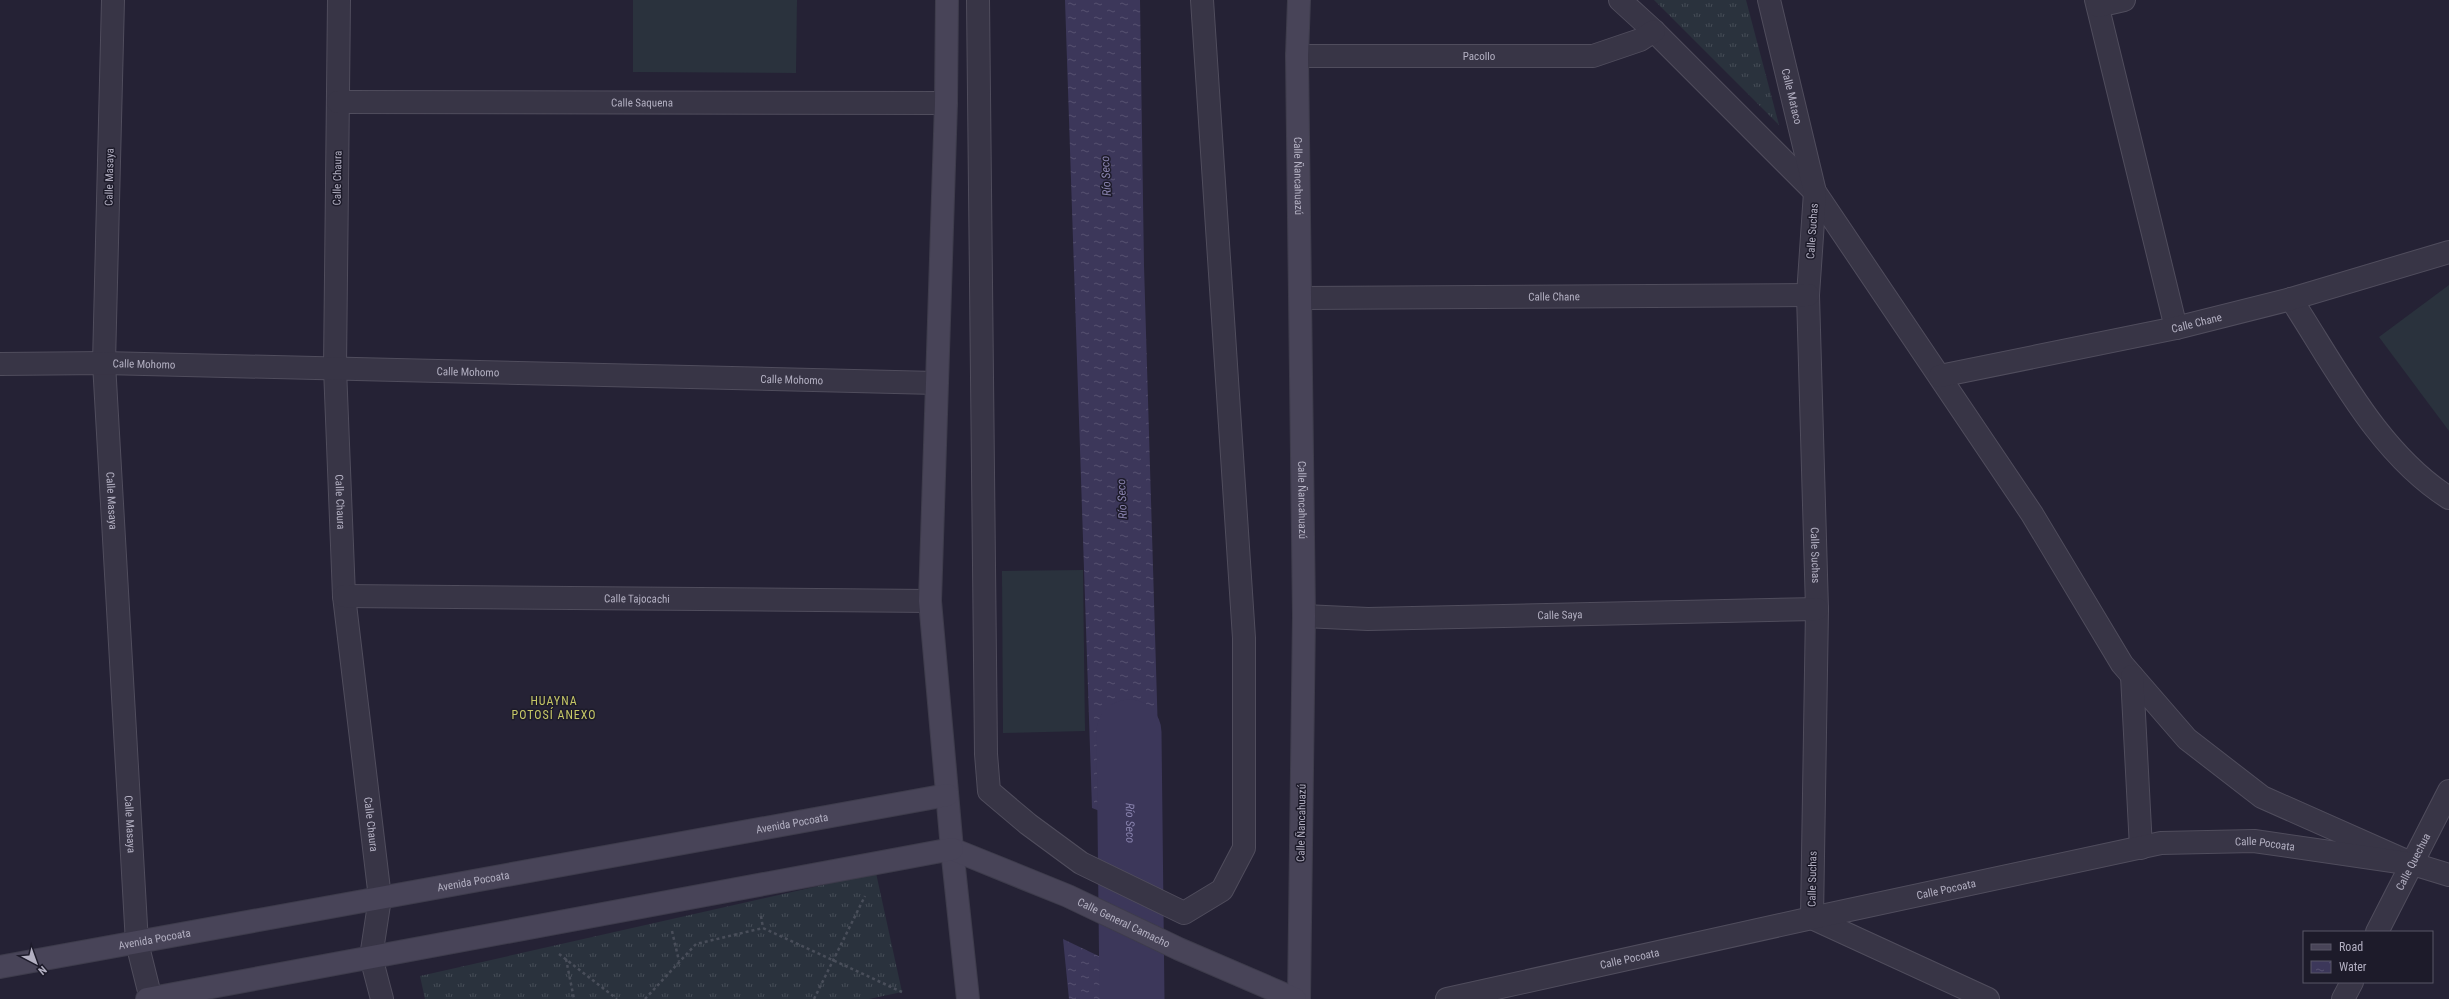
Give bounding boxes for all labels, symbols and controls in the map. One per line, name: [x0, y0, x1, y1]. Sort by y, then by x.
street label: Pacollo: [1463, 50, 1496, 63]
street label: Calle Mataco: [1779, 67, 1805, 126]
street label: Calle Saquena: [611, 96, 673, 110]
street label: Calle Ñancahuazú: [1291, 137, 1305, 215]
street label: Calle Masaya: [102, 148, 117, 206]
street label: Calle Chaura: [331, 151, 344, 206]
water label: Río Seco: [1098, 155, 1114, 196]
street label: Calle Suchas: [1804, 203, 1821, 259]
street label: Calle Chane: [1528, 290, 1580, 304]
street label: Calle Chane: [2170, 311, 2223, 336]
street label: Calle Mohomo: [112, 357, 176, 372]
street label: Calle Mohomo: [436, 365, 500, 380]
street label: Calle Mohomo: [760, 373, 824, 387]
street label: Calle Ñancahuazú: [1295, 461, 1309, 539]
street label: Calle Masaya: [103, 471, 119, 530]
street label: Calle Chaura: [332, 474, 347, 530]
water label: Río Seco: [1114, 478, 1130, 519]
street label: Calle Suchas: [1808, 527, 1822, 583]
street label: Calle Tajocachi: [604, 592, 670, 606]
street label: Calle Saya: [1537, 608, 1583, 622]
district label: HUAYNA POTOSÍ ANEXO: [512, 694, 596, 722]
street label: Calle Ñancahuazú: [1294, 784, 1309, 862]
street label: Calle Masaya: [122, 795, 138, 853]
street label: Calle Chaura: [361, 796, 380, 852]
water label: Río Seco: [1123, 803, 1137, 843]
street label: Avenida Pocoata: [755, 811, 829, 837]
street label: Calle Quechua: [2393, 831, 2433, 893]
street label: Calle Pocoata: [2235, 835, 2296, 854]
street label: Calle Suchas: [1806, 851, 1819, 907]
street label: Avenida Pocoata: [436, 869, 510, 894]
street label: Calle Pocoata: [1915, 877, 1977, 902]
street label: Calle General Camacho: [1075, 895, 1172, 951]
street label: Avenida Pocoata: [117, 927, 192, 952]
legend: [2303, 931, 2433, 983]
text: Road: [2339, 940, 2363, 954]
north arrow: [16, 943, 56, 983]
street label: Calle Pocoata: [1599, 946, 1661, 972]
text: Water: [2339, 960, 2367, 974]
text: N: [35, 963, 49, 977]

